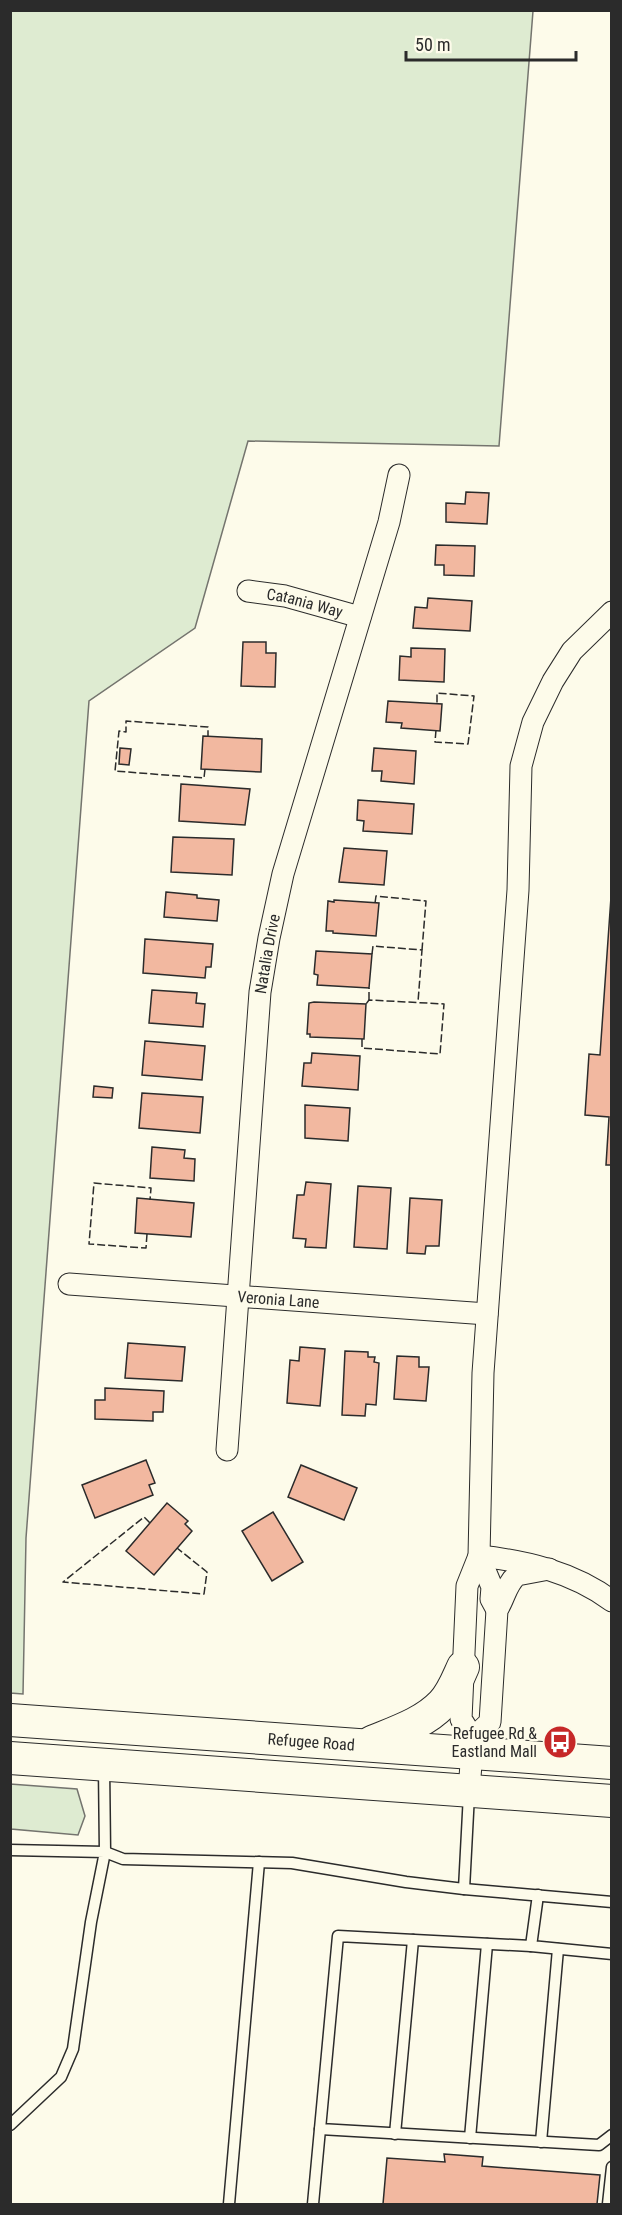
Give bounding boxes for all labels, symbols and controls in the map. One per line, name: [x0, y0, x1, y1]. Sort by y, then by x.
scale bar: [406, 24, 576, 62]
text: 50 m: [415, 34, 450, 55]
street label: Catania Way: [265, 585, 345, 622]
street label: Natalia Drive: [251, 912, 284, 995]
street label: Veronia Lane: [237, 1287, 320, 1312]
place label: Refugee Rd & Eastland Mall: [452, 1724, 537, 1761]
bus stop icon: Refugee Rd & Eastland Mall: [542, 1724, 578, 1760]
street label: Refugee Road: [267, 1729, 356, 1755]

